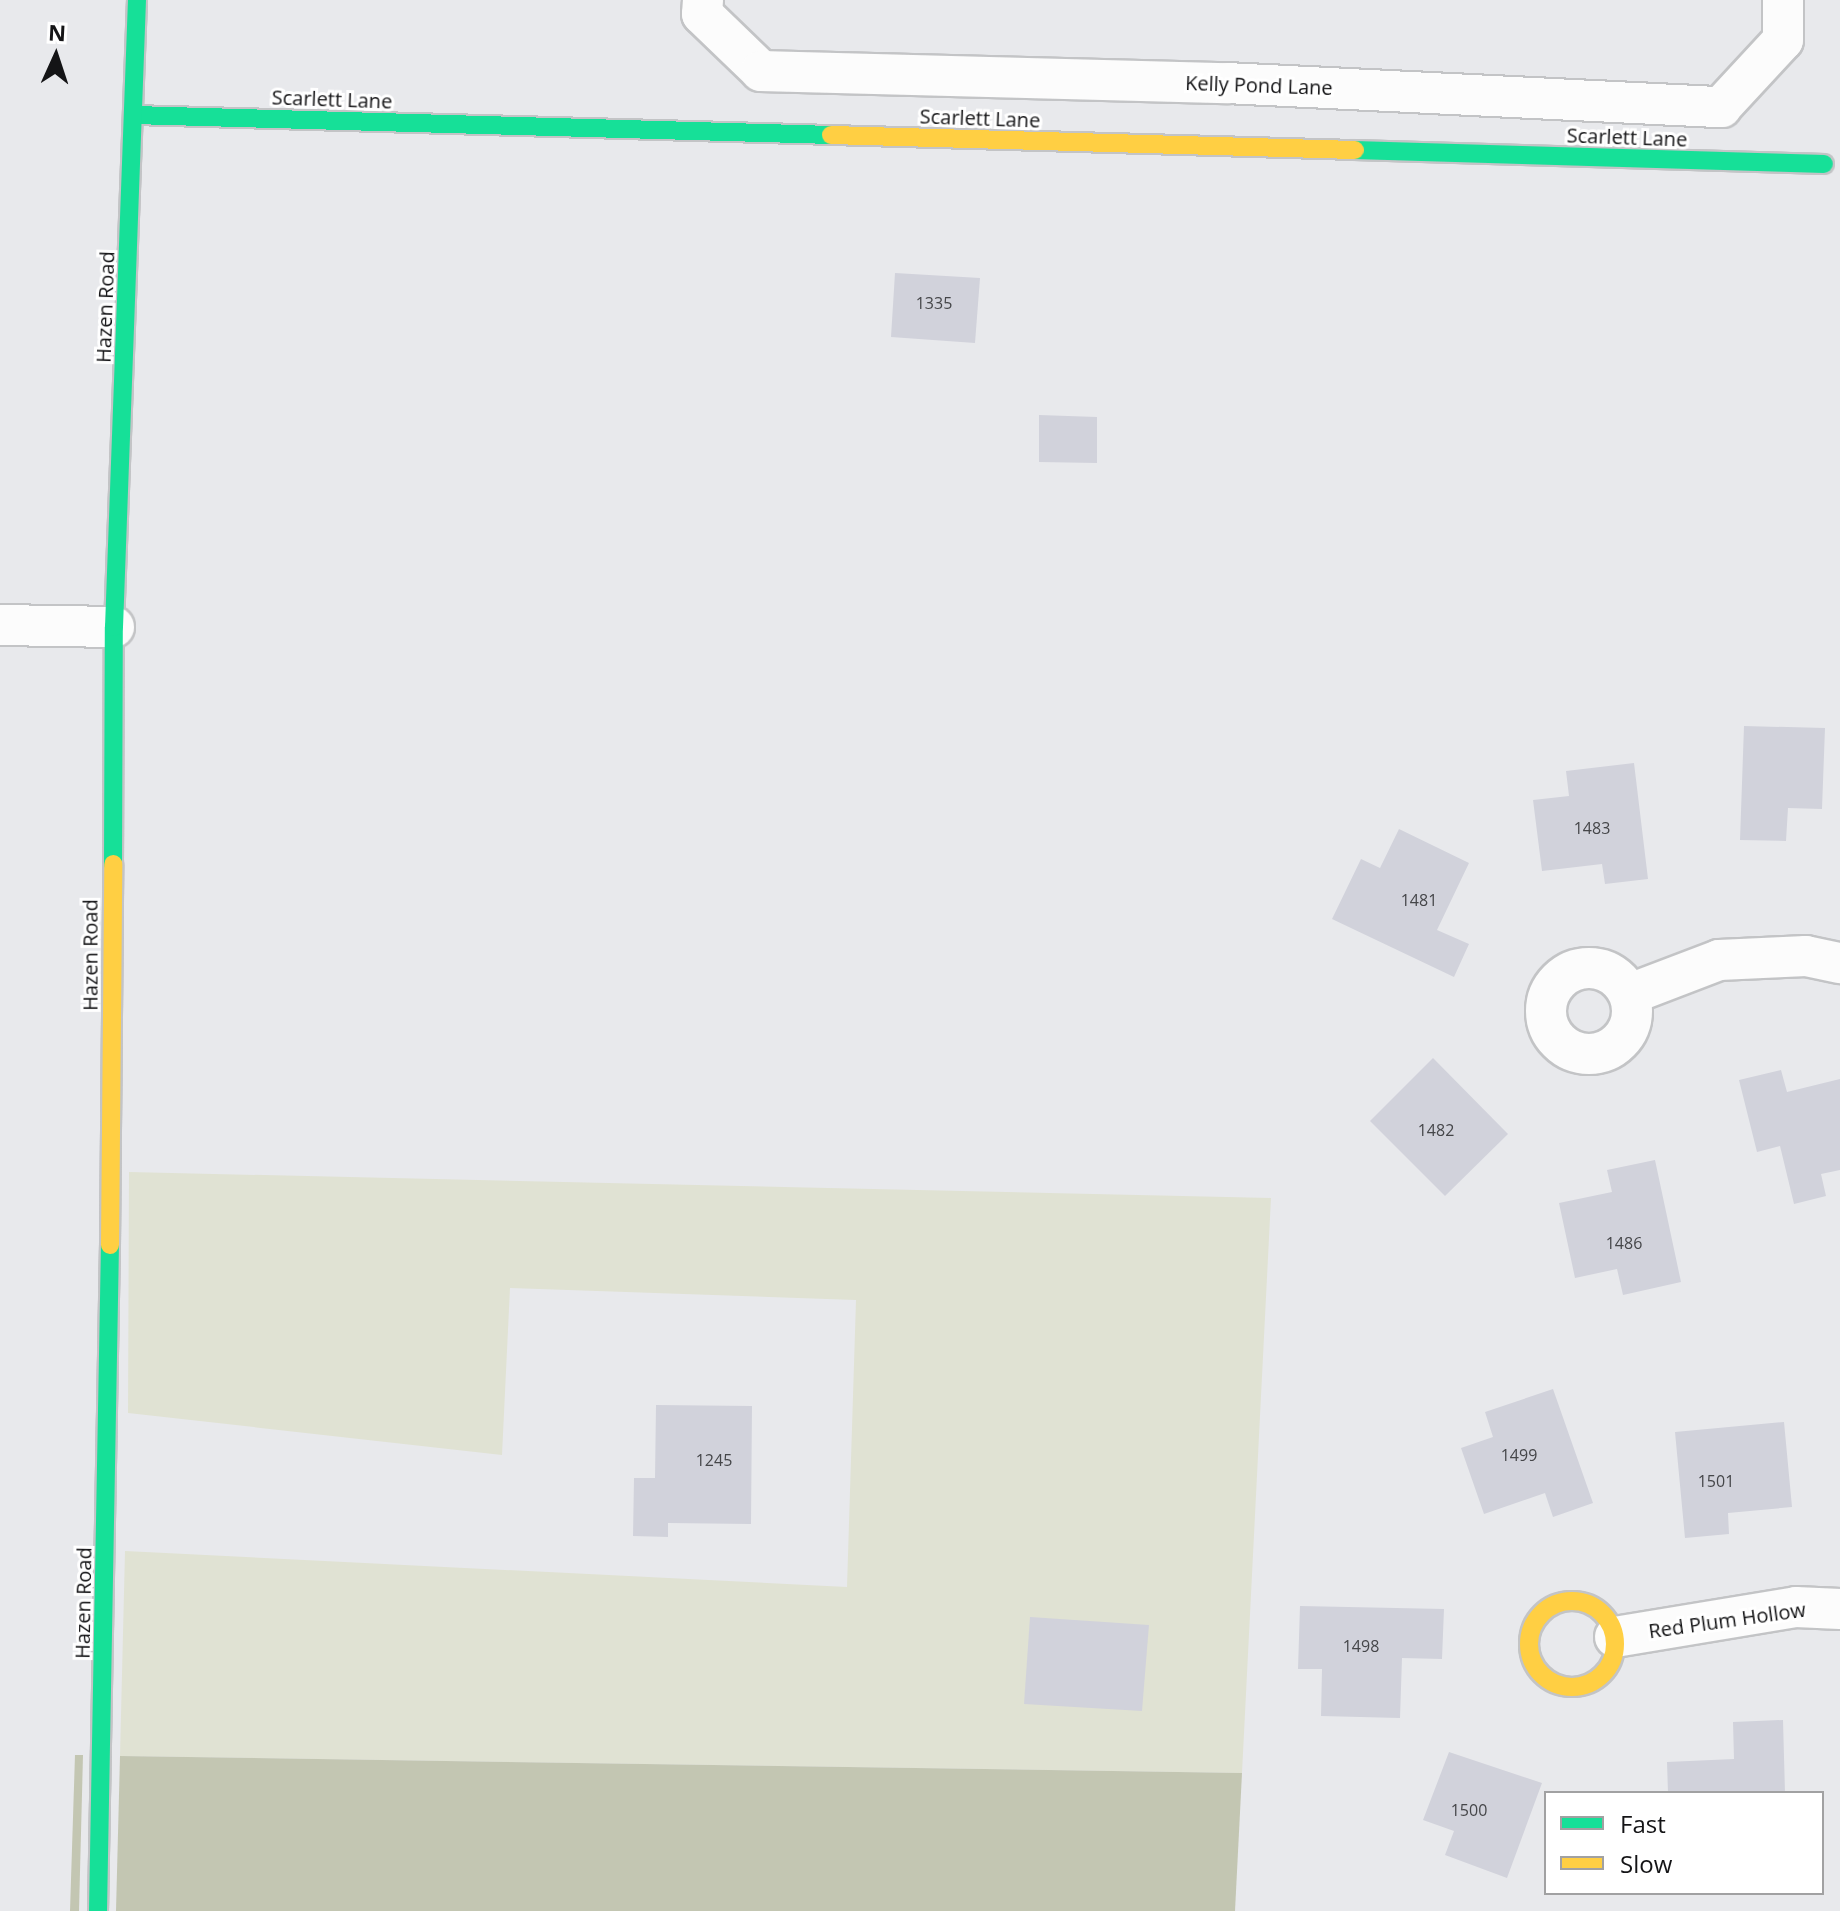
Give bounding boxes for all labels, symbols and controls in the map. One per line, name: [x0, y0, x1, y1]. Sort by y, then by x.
north arrow: [16, 16, 96, 96]
text: N: [48, 17, 67, 47]
street label: Kelly Pond Lane: [1185, 70, 1333, 100]
street label: Scarlett Lane: [271, 85, 393, 113]
street label: Scarlett Lane: [919, 104, 1041, 132]
street label: Scarlett Lane: [1566, 123, 1688, 151]
street label: Hazen Road: [91, 251, 119, 363]
house number: 1335: [916, 293, 952, 313]
house number: 1483: [1574, 818, 1610, 838]
house number: 1481: [1401, 890, 1437, 910]
street label: Hazen Road: [78, 899, 102, 1011]
house number: 1482: [1418, 1120, 1454, 1140]
house number: 1486: [1606, 1233, 1642, 1253]
house number: 1499: [1501, 1445, 1537, 1465]
house number: 1245: [696, 1450, 732, 1470]
house number: 1501: [1698, 1471, 1734, 1491]
street label: Hazen Road: [70, 1547, 96, 1659]
street label: Red Plum Hollow: [1647, 1597, 1807, 1643]
house number: 1498: [1343, 1636, 1379, 1656]
legend: [1544, 1791, 1824, 1895]
house number: 1500: [1451, 1800, 1487, 1820]
text: Fast: [1620, 1807, 1666, 1840]
text: Slow: [1620, 1847, 1672, 1880]

